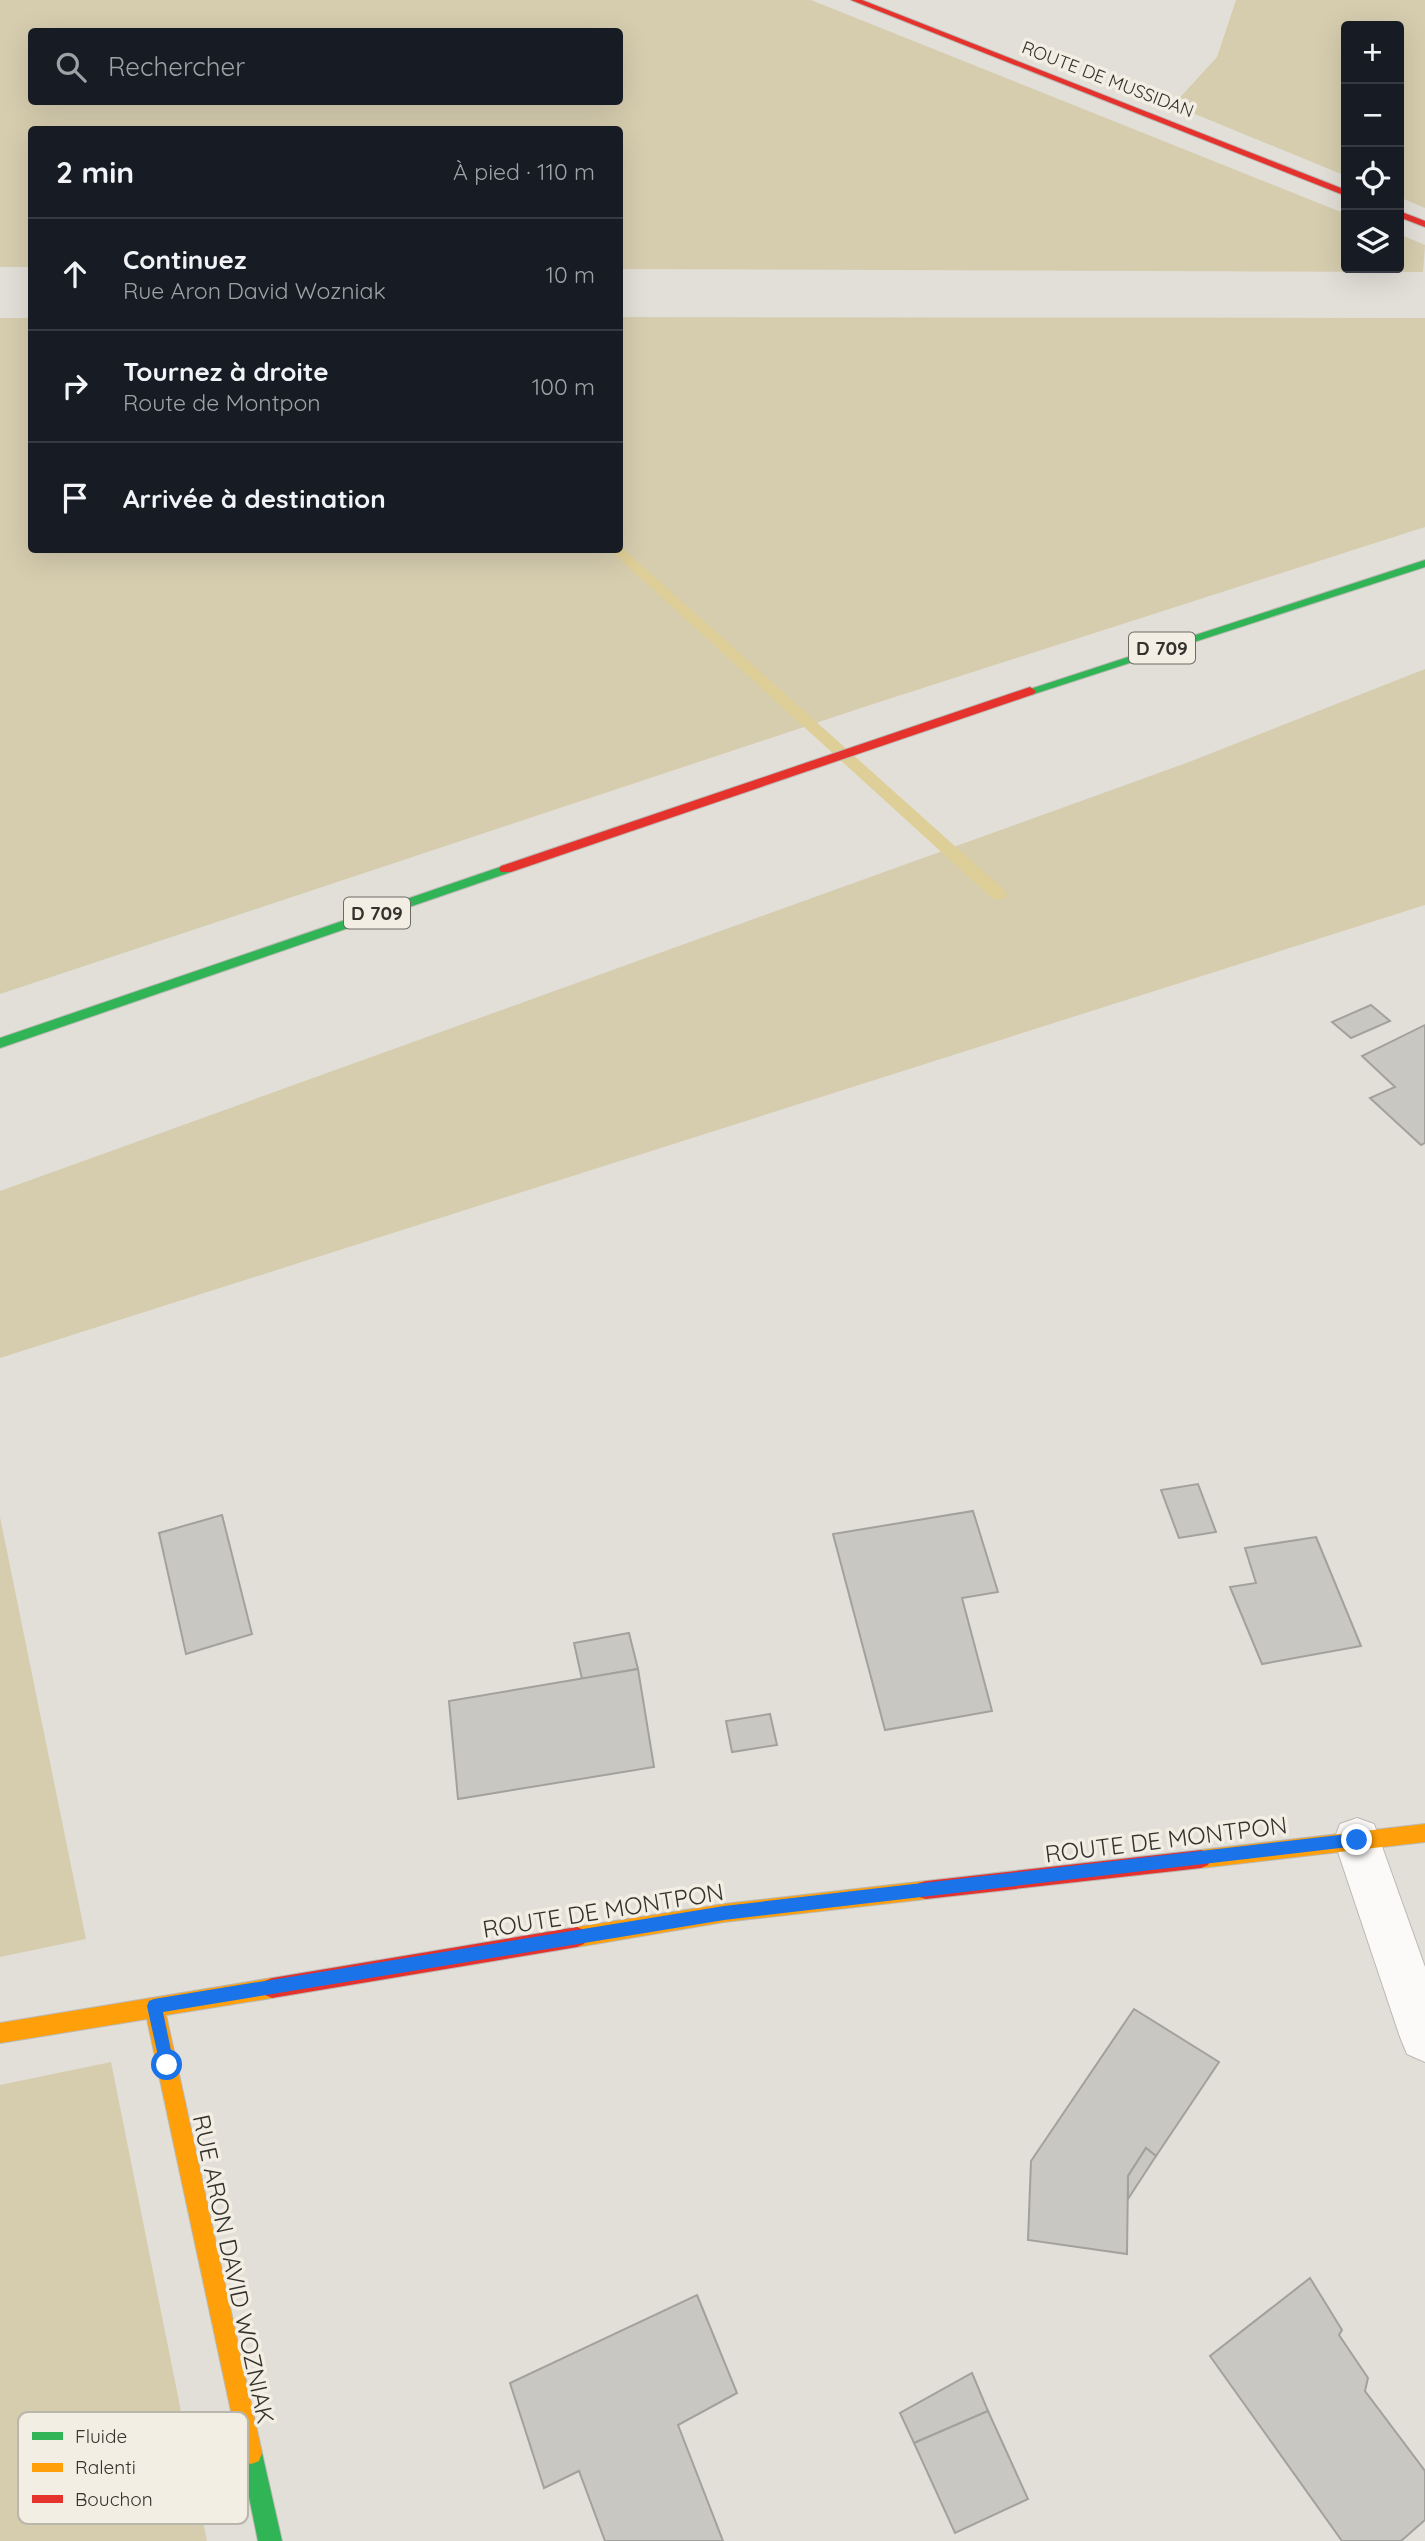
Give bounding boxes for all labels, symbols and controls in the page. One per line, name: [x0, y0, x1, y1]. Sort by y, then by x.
map controls: [1341, 21, 1404, 273]
button: +: [1341, 21, 1404, 84]
search box: [28, 28, 623, 105]
street label: ROUTE DE MUSSIDAN: [1019, 36, 1197, 122]
icon: search: [52, 48, 90, 86]
text: Rechercher: [108, 50, 245, 83]
button: −: [1341, 84, 1404, 147]
button: locate: [1341, 147, 1404, 210]
text: 2 min: [56, 153, 134, 191]
text: À pied · 110 m: [453, 157, 595, 186]
button: layers: [1341, 210, 1404, 273]
text: Continuez: [123, 243, 246, 276]
icon: ahead: [56, 255, 94, 293]
text: 10 m: [546, 260, 595, 289]
text: Rue Aron David Wozniak: [123, 276, 386, 305]
text: Tournez à droite: [123, 355, 328, 388]
icon: right: [56, 367, 94, 405]
text: 100 m: [532, 372, 595, 401]
text: Route de Montpon: [123, 388, 321, 417]
icon: arrive: [56, 479, 94, 517]
text: Arrivée à destination: [123, 482, 386, 515]
road number: D 709: [1129, 632, 1195, 664]
road number: D 709: [344, 897, 410, 928]
street label: ROUTE DE MONTPON: [1043, 1809, 1289, 1869]
route end: [1341, 1824, 1372, 1855]
street label: ROUTE DE MONTPON: [480, 1876, 726, 1944]
route start: [151, 2049, 182, 2080]
street label: RUE ARON DAVID WOZNIAK: [187, 2112, 281, 2426]
legend: [18, 2412, 248, 2524]
text: Fluide: [75, 2424, 127, 2448]
text: Ralenti: [75, 2455, 136, 2479]
text: Bouchon: [75, 2487, 153, 2511]

